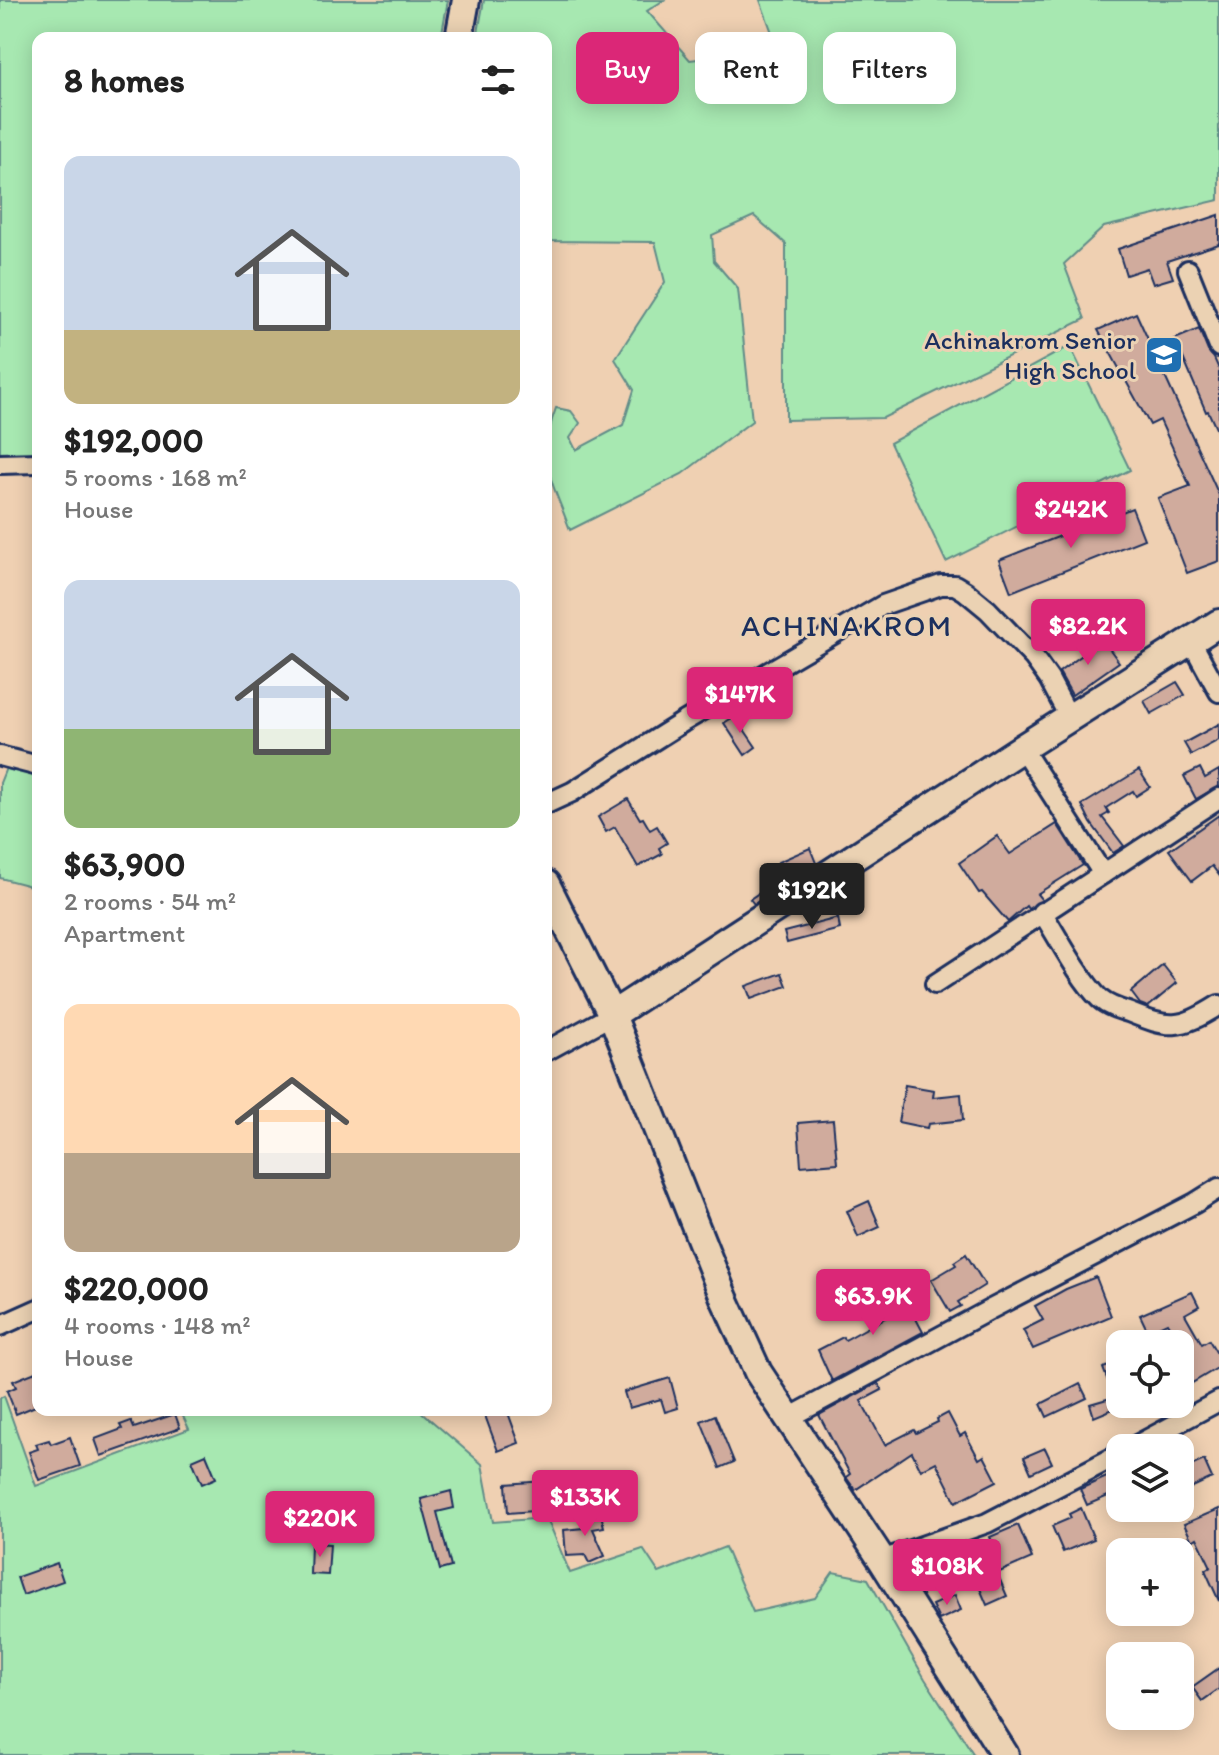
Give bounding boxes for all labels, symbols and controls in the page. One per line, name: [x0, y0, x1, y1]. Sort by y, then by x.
chip: Buy: [576, 32, 679, 104]
chip: Rent: [695, 32, 807, 104]
chip: Filters: [823, 32, 956, 104]
icon: filters: [476, 58, 520, 102]
text: 8 homes: [64, 60, 185, 101]
icon: home: [220, 208, 364, 352]
place label: Achinakrom Senior High School: [924, 324, 1136, 386]
school or university icon: Achinakrom Senior High School: [1143, 334, 1185, 376]
text: $192,000: [64, 420, 204, 461]
text: 5 rooms · 168 m²: [64, 461, 247, 493]
pin: $242K: [1015, 482, 1127, 550]
text: $242K: [1035, 492, 1107, 524]
text: House: [64, 493, 134, 525]
pin: $82.2K: [1023, 599, 1153, 667]
district label: ACHINAKROM: [741, 607, 953, 644]
text: $82.2K: [1049, 609, 1127, 641]
icon: home: [220, 632, 364, 776]
pin: $147K: [684, 667, 796, 735]
text: $147K: [705, 677, 775, 709]
text: $63,900: [64, 844, 185, 885]
pin: $192K: [756, 863, 868, 931]
text: $192K: [777, 873, 847, 905]
text: 2 rooms · 54 m²: [64, 885, 236, 917]
text: Apartment: [64, 917, 185, 949]
icon: home: [220, 1056, 364, 1200]
text: $220,000: [64, 1268, 209, 1309]
pin: $63.9K: [808, 1269, 938, 1337]
text: $63.9K: [834, 1279, 912, 1311]
text: 4 rooms · 148 m²: [64, 1309, 251, 1341]
map controls: [1106, 1330, 1194, 1730]
button: locate: [1106, 1330, 1194, 1418]
text: House: [64, 1341, 134, 1373]
button: layers: [1106, 1434, 1194, 1522]
pin: $133K: [529, 1470, 641, 1538]
text: $133K: [550, 1480, 620, 1512]
pin: $220K: [264, 1491, 376, 1559]
text: $220K: [283, 1501, 357, 1533]
button: +: [1106, 1538, 1194, 1626]
pin: $108K: [891, 1539, 1003, 1607]
text: $108K: [911, 1549, 983, 1581]
button: −: [1106, 1642, 1194, 1730]

